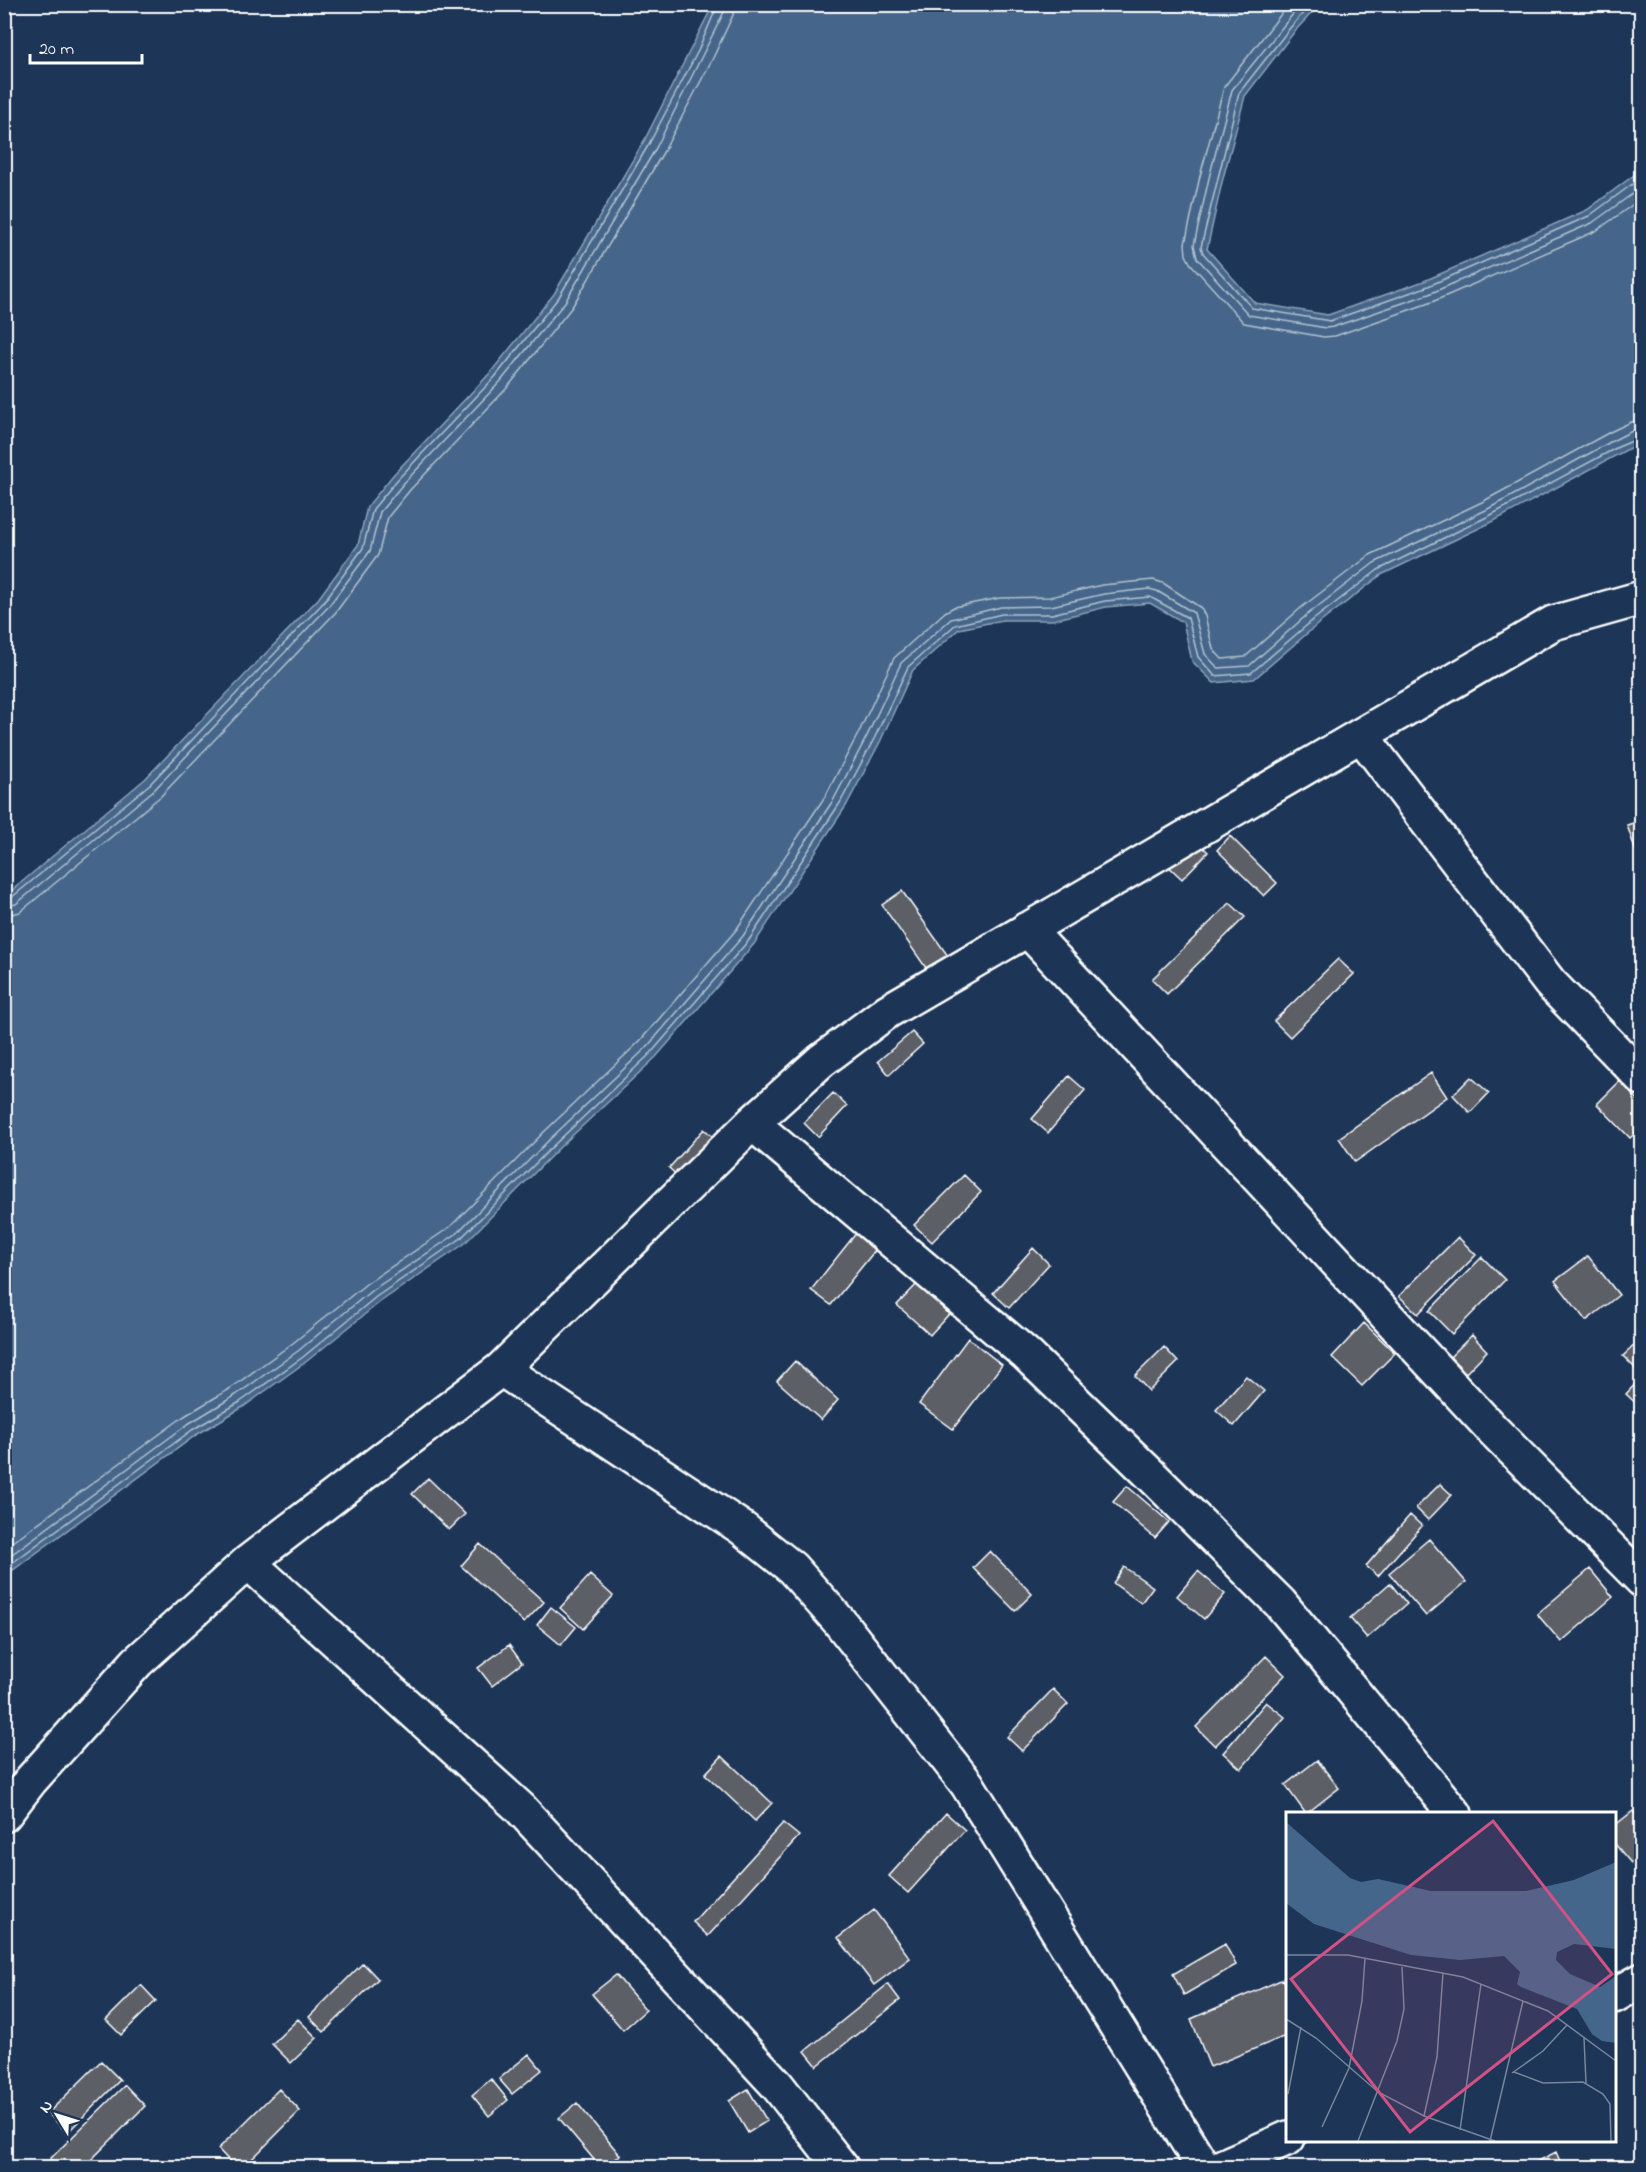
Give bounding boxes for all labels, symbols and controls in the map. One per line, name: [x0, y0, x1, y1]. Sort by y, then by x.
scale bar: [30, 27, 142, 65]
text: 20 m: [39, 37, 74, 63]
inset map: [1286, 1812, 1616, 2142]
north arrow: [27, 2085, 87, 2145]
text: N: [34, 2095, 60, 2119]

